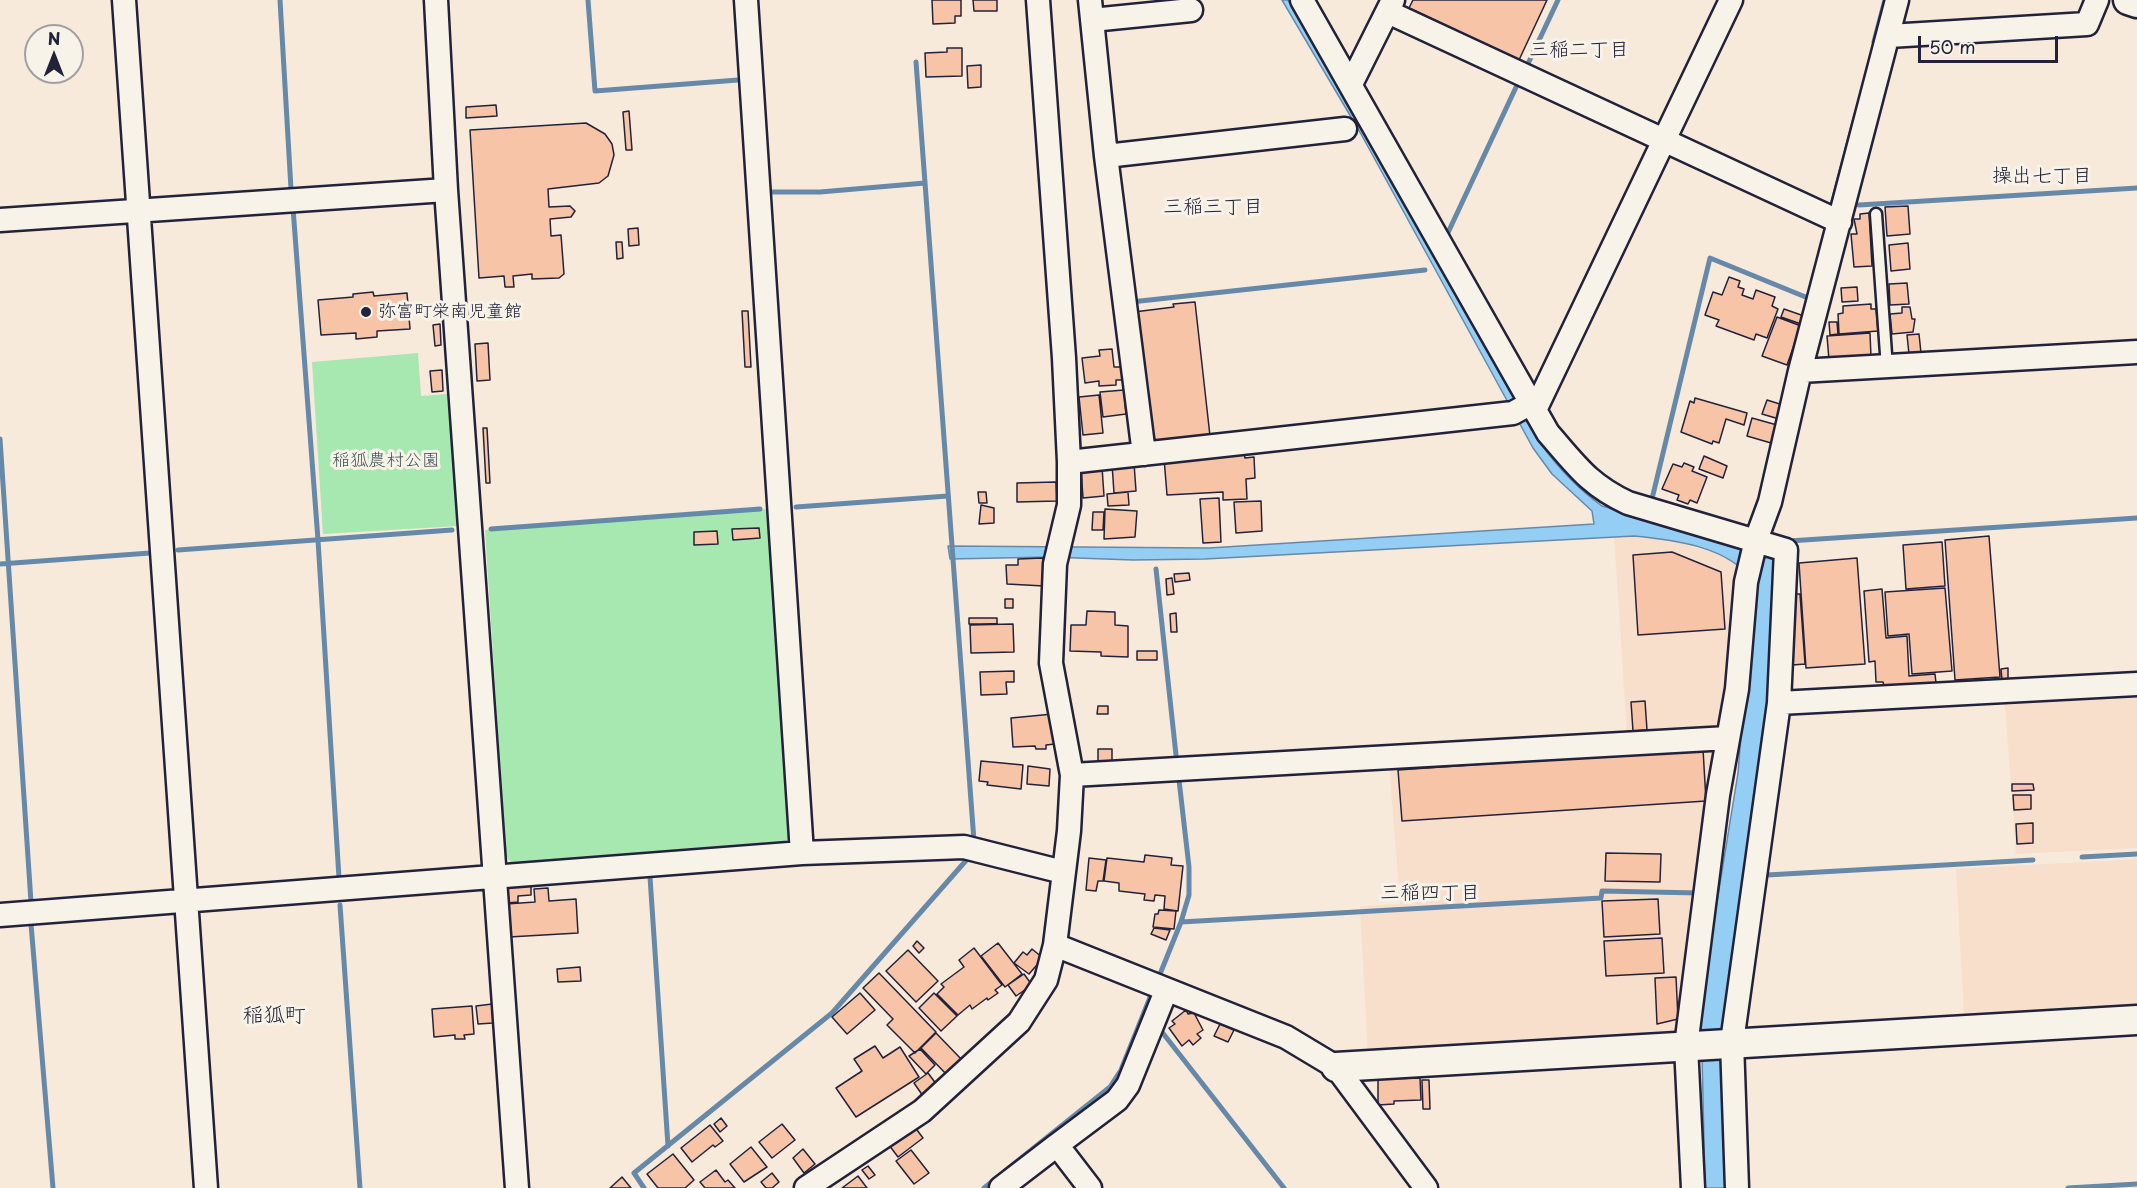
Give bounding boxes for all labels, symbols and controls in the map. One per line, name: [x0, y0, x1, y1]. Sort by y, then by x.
north arrow: [24, 24, 84, 84]
scale bar: [1921, 24, 2060, 62]
text: N: [48, 26, 60, 50]
text: 50 m: [1929, 33, 1976, 60]
district label: 三稲二丁目: [1529, 38, 1629, 62]
district label: 操出七丁目: [1992, 164, 2092, 188]
district label: 三稲三丁目: [1163, 195, 1263, 219]
place label: 弥富町栄南児童館: [378, 301, 522, 323]
marker: 弥富町栄南児童館: [359, 305, 373, 319]
park label: 稲狐農村公園: [332, 450, 440, 472]
district label: 三稲四丁目: [1380, 881, 1480, 905]
district label: 稲狐町: [243, 1003, 305, 1029]

